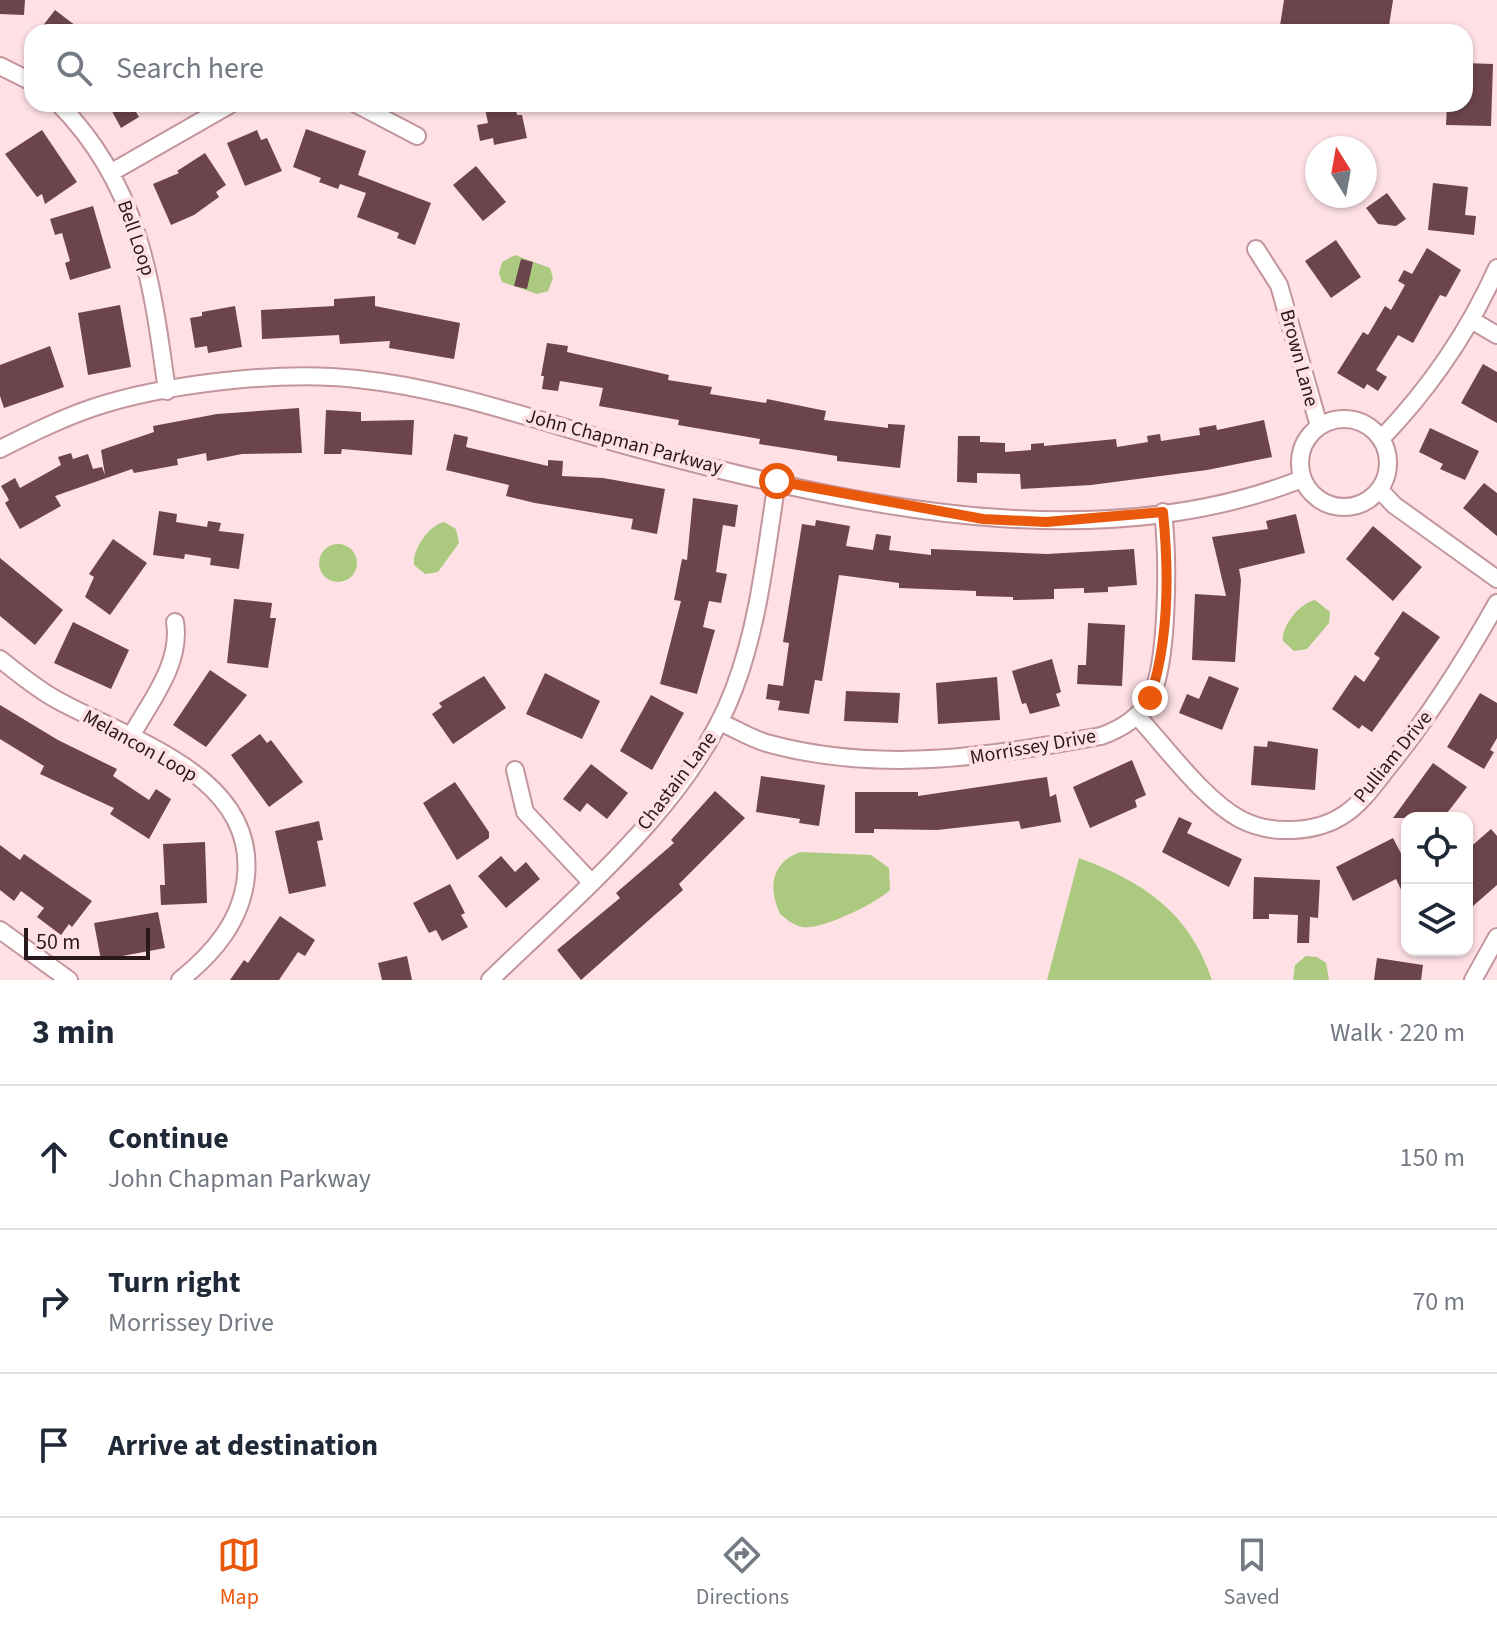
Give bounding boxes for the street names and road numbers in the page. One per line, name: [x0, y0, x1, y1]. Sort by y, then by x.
street label: Bell Loop: [110, 196, 162, 280]
street label: Brown Lane: [1273, 306, 1325, 410]
street label: John Chapman Parkway: [523, 402, 726, 482]
street label: Melancon Loop: [78, 703, 202, 789]
street label: Pulliam Drive: [1347, 705, 1439, 809]
street label: Morrissey Drive: [968, 722, 1098, 772]
street label: Chastain Lane: [631, 726, 724, 836]

